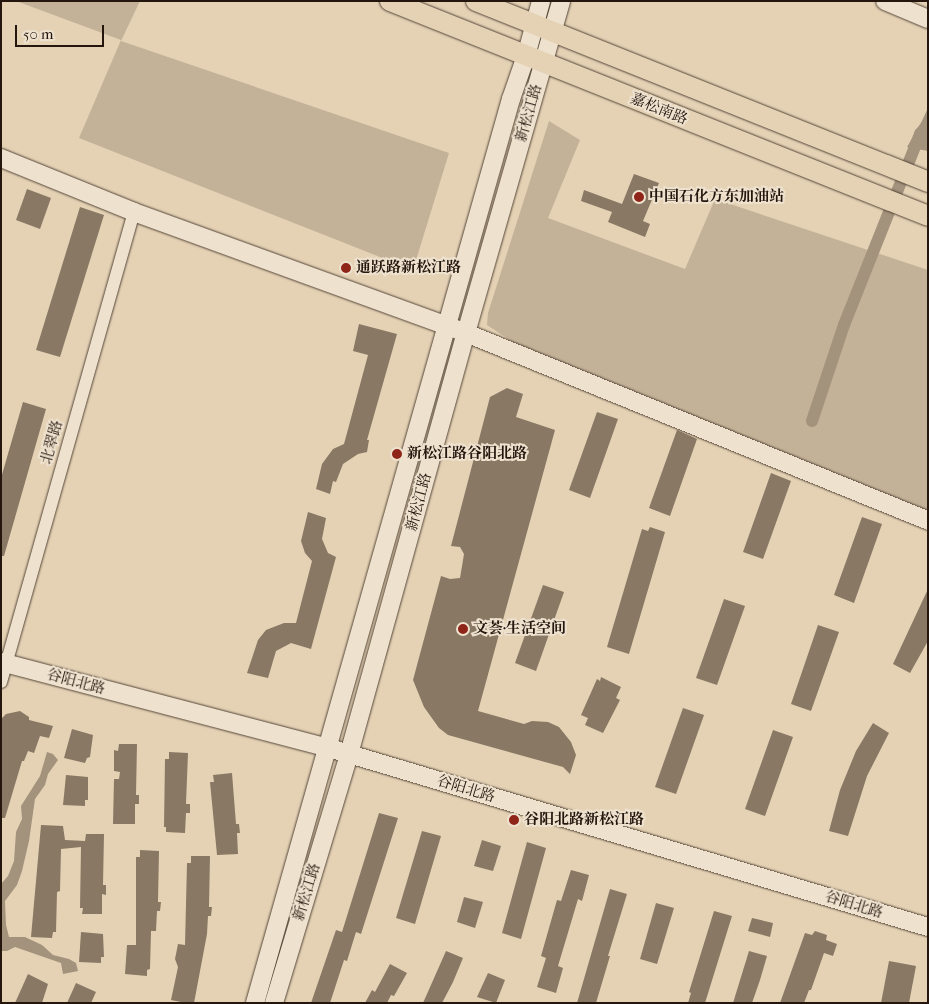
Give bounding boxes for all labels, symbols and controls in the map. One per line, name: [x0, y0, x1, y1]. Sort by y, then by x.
scale bar: [18, 15, 106, 47]
text: 50 m: [23, 25, 53, 43]
street label: 新松江路: [512, 82, 546, 144]
street label: 嘉松南路: [628, 89, 690, 129]
place label: 中国石化方东加油站: [649, 188, 784, 206]
marker: 中国石化方东加油站: [633, 191, 645, 203]
place label: 通跃路新松江路: [356, 259, 461, 277]
marker: 通跃路新松江路: [340, 262, 352, 274]
street label: 北翠路: [37, 418, 67, 466]
place label: 新松江路谷阳北路: [407, 445, 527, 463]
marker: 新松江路谷阳北路: [391, 448, 403, 460]
street label: 新松江路: [403, 471, 435, 533]
place label: 文荟·生活空间: [473, 620, 566, 638]
marker: 文荟·生活空间: [457, 623, 469, 635]
street label: 谷阳北路: [45, 666, 107, 698]
street label: 谷阳北路: [435, 772, 497, 806]
place label: 谷阳北路新松江路: [524, 811, 644, 829]
marker: 谷阳北路新松江路: [508, 814, 520, 826]
street label: 新松江路: [290, 861, 324, 923]
street label: 谷阳北路: [823, 888, 885, 922]

